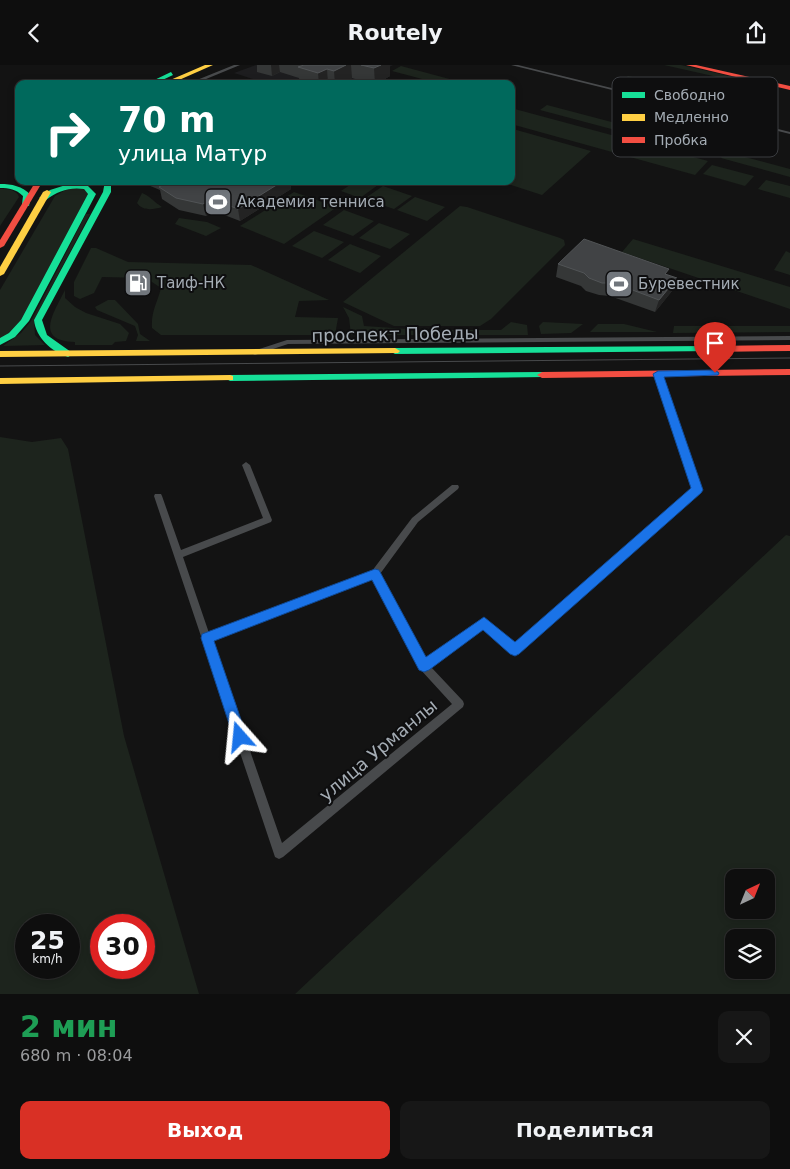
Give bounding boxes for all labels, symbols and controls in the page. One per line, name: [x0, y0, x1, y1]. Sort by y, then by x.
icon: back: [20, 19, 48, 47]
icon: share: [742, 19, 770, 47]
text: Routely: [347, 20, 443, 45]
legend: [612, 77, 778, 157]
text: Свободно: [654, 87, 725, 103]
icon: right: [35, 100, 100, 165]
text: 70 m: [118, 100, 215, 140]
text: Медленно: [654, 109, 729, 125]
text: Пробка: [654, 132, 708, 148]
text: улица Матур: [118, 141, 267, 166]
sports icon: Академия тенниса: [203, 187, 233, 217]
place label: Академия тенниса: [237, 193, 385, 211]
fuel station icon: Таиф-НК: [123, 268, 153, 298]
sports icon: Буревестник: [604, 269, 634, 299]
place label: Таиф-НК: [156, 274, 226, 292]
place label: Буревестник: [638, 275, 740, 293]
street label: проспект Победы: [311, 322, 479, 346]
pin: [694, 322, 736, 373]
icon: arrive: [701, 329, 729, 357]
street label: улица Урманлы: [315, 695, 441, 805]
position arrow: [213, 710, 265, 762]
north arrow: [725, 869, 775, 919]
map controls: [725, 869, 775, 979]
speed limit sign: 30: [90, 914, 155, 979]
text: 25: [30, 926, 65, 955]
button: layers: [725, 929, 775, 979]
text: km/h: [32, 952, 63, 966]
text: 2 мин: [20, 1009, 118, 1044]
button: close: [718, 1011, 770, 1063]
text: 680 m · 08:04: [20, 1046, 133, 1065]
button: Выход: [20, 1101, 390, 1159]
button: Поделиться: [400, 1101, 770, 1159]

